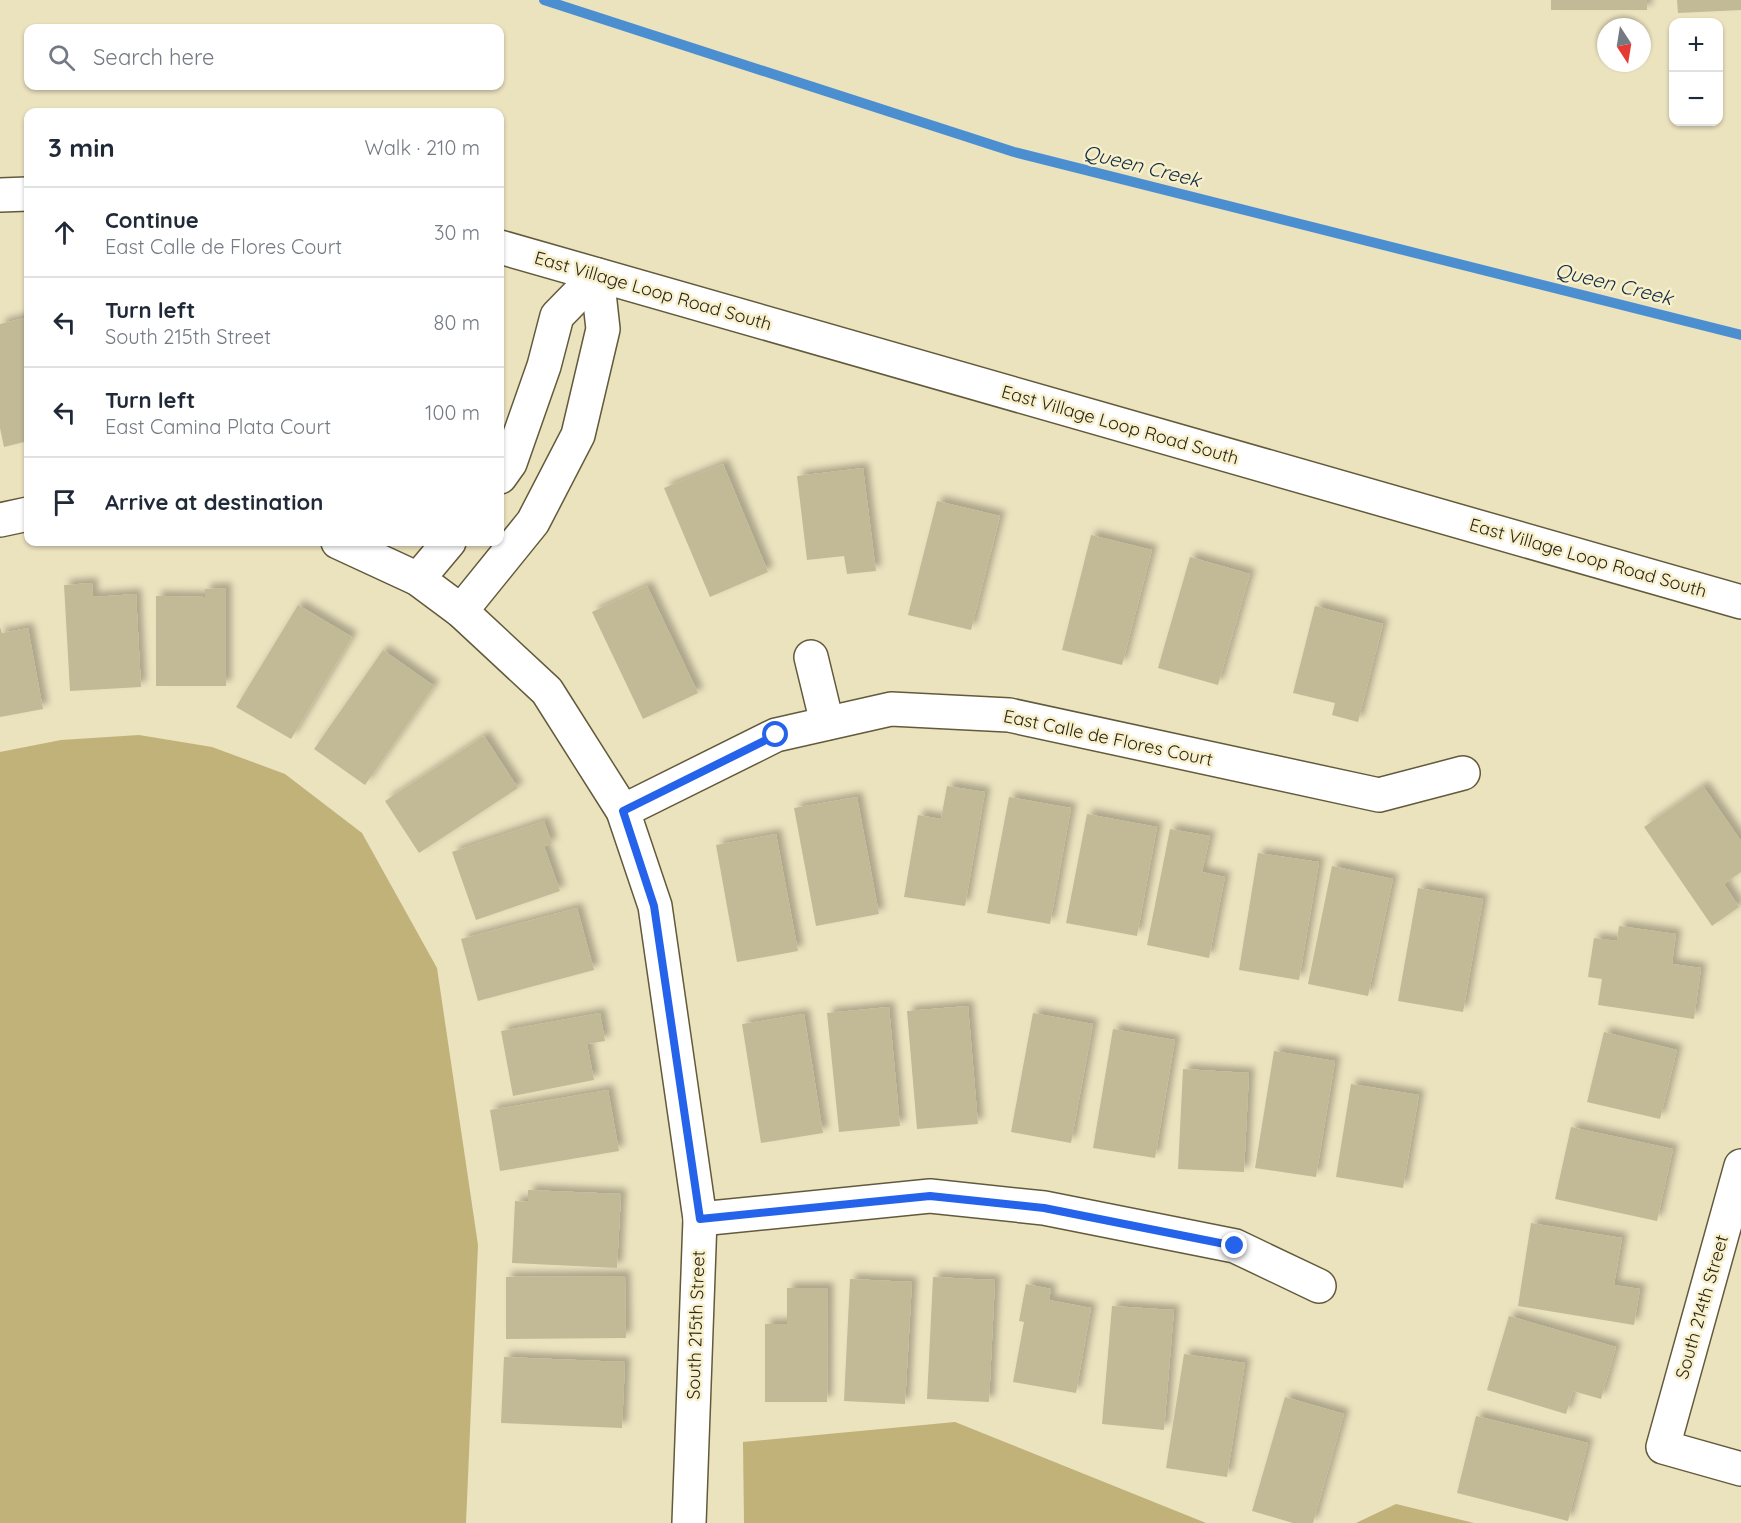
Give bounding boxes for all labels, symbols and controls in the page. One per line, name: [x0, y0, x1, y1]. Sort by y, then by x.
north arrow: [1597, 18, 1651, 72]
map controls: [1669, 18, 1723, 126]
button: +: [1669, 18, 1723, 72]
search box: [24, 24, 504, 90]
icon: search: [45, 41, 78, 74]
text: Search here: [93, 43, 214, 71]
button: −: [1669, 72, 1723, 126]
text: 3 min: [48, 131, 115, 164]
text: Walk · 210 m: [365, 135, 480, 160]
water label: Queen Creek: [1081, 139, 1206, 193]
text: Continue: [105, 206, 199, 234]
icon: ahead: [48, 216, 81, 249]
text: 30 m: [434, 220, 480, 245]
text: East Calle de Flores Court: [105, 234, 342, 259]
street label: East Village Loop Road South: [532, 246, 774, 335]
water label: Queen Creek: [1553, 257, 1678, 311]
text: Turn left: [105, 296, 195, 324]
icon: left: [48, 306, 81, 339]
text: 80 m: [434, 310, 480, 335]
text: South 215th Street: [105, 324, 271, 349]
street label: East Village Loop Road South: [999, 380, 1241, 469]
text: Turn left: [105, 386, 195, 414]
icon: left: [48, 396, 81, 429]
text: 100 m: [425, 400, 480, 425]
text: East Camina Plata Court: [105, 414, 331, 439]
icon: arrive: [48, 486, 81, 519]
text: Arrive at destination: [105, 488, 323, 516]
street label: East Village Loop Road South: [1467, 513, 1709, 602]
street label: East Calle de Flores Court: [1001, 704, 1215, 771]
route start: [762, 721, 788, 747]
route end: [1221, 1232, 1247, 1258]
street label: South 214th Street: [1670, 1232, 1733, 1382]
street label: South 215th Street: [681, 1250, 710, 1400]

